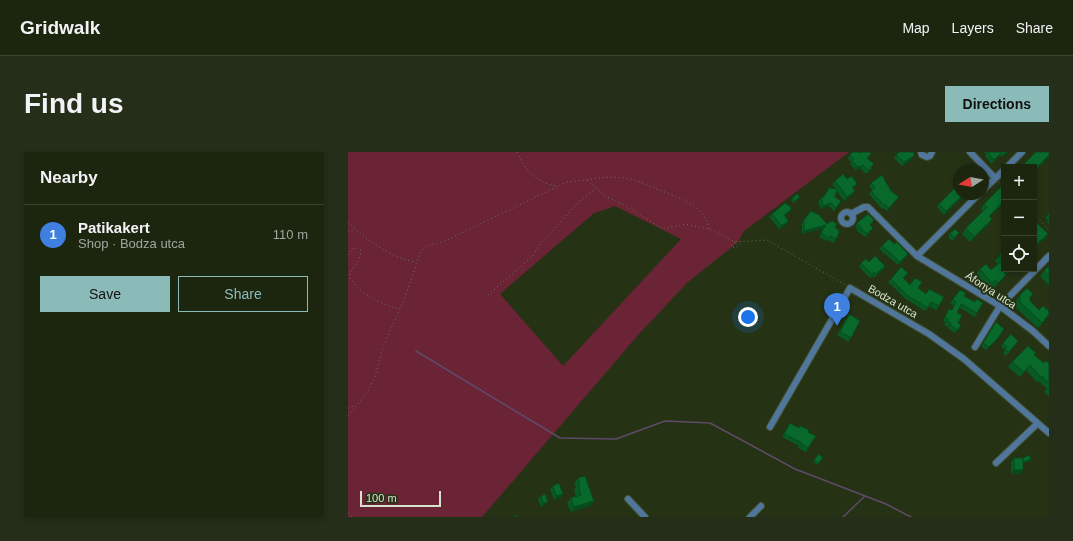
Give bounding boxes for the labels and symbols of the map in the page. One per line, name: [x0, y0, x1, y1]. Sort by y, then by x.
north arrow: [953, 164, 989, 200]
street label: Áfonya utca: [963, 269, 1019, 311]
street label: Bodza utca: [866, 282, 921, 320]
pin: 1: [824, 293, 850, 326]
your location: [738, 307, 758, 327]
scale bar: [360, 489, 441, 508]

